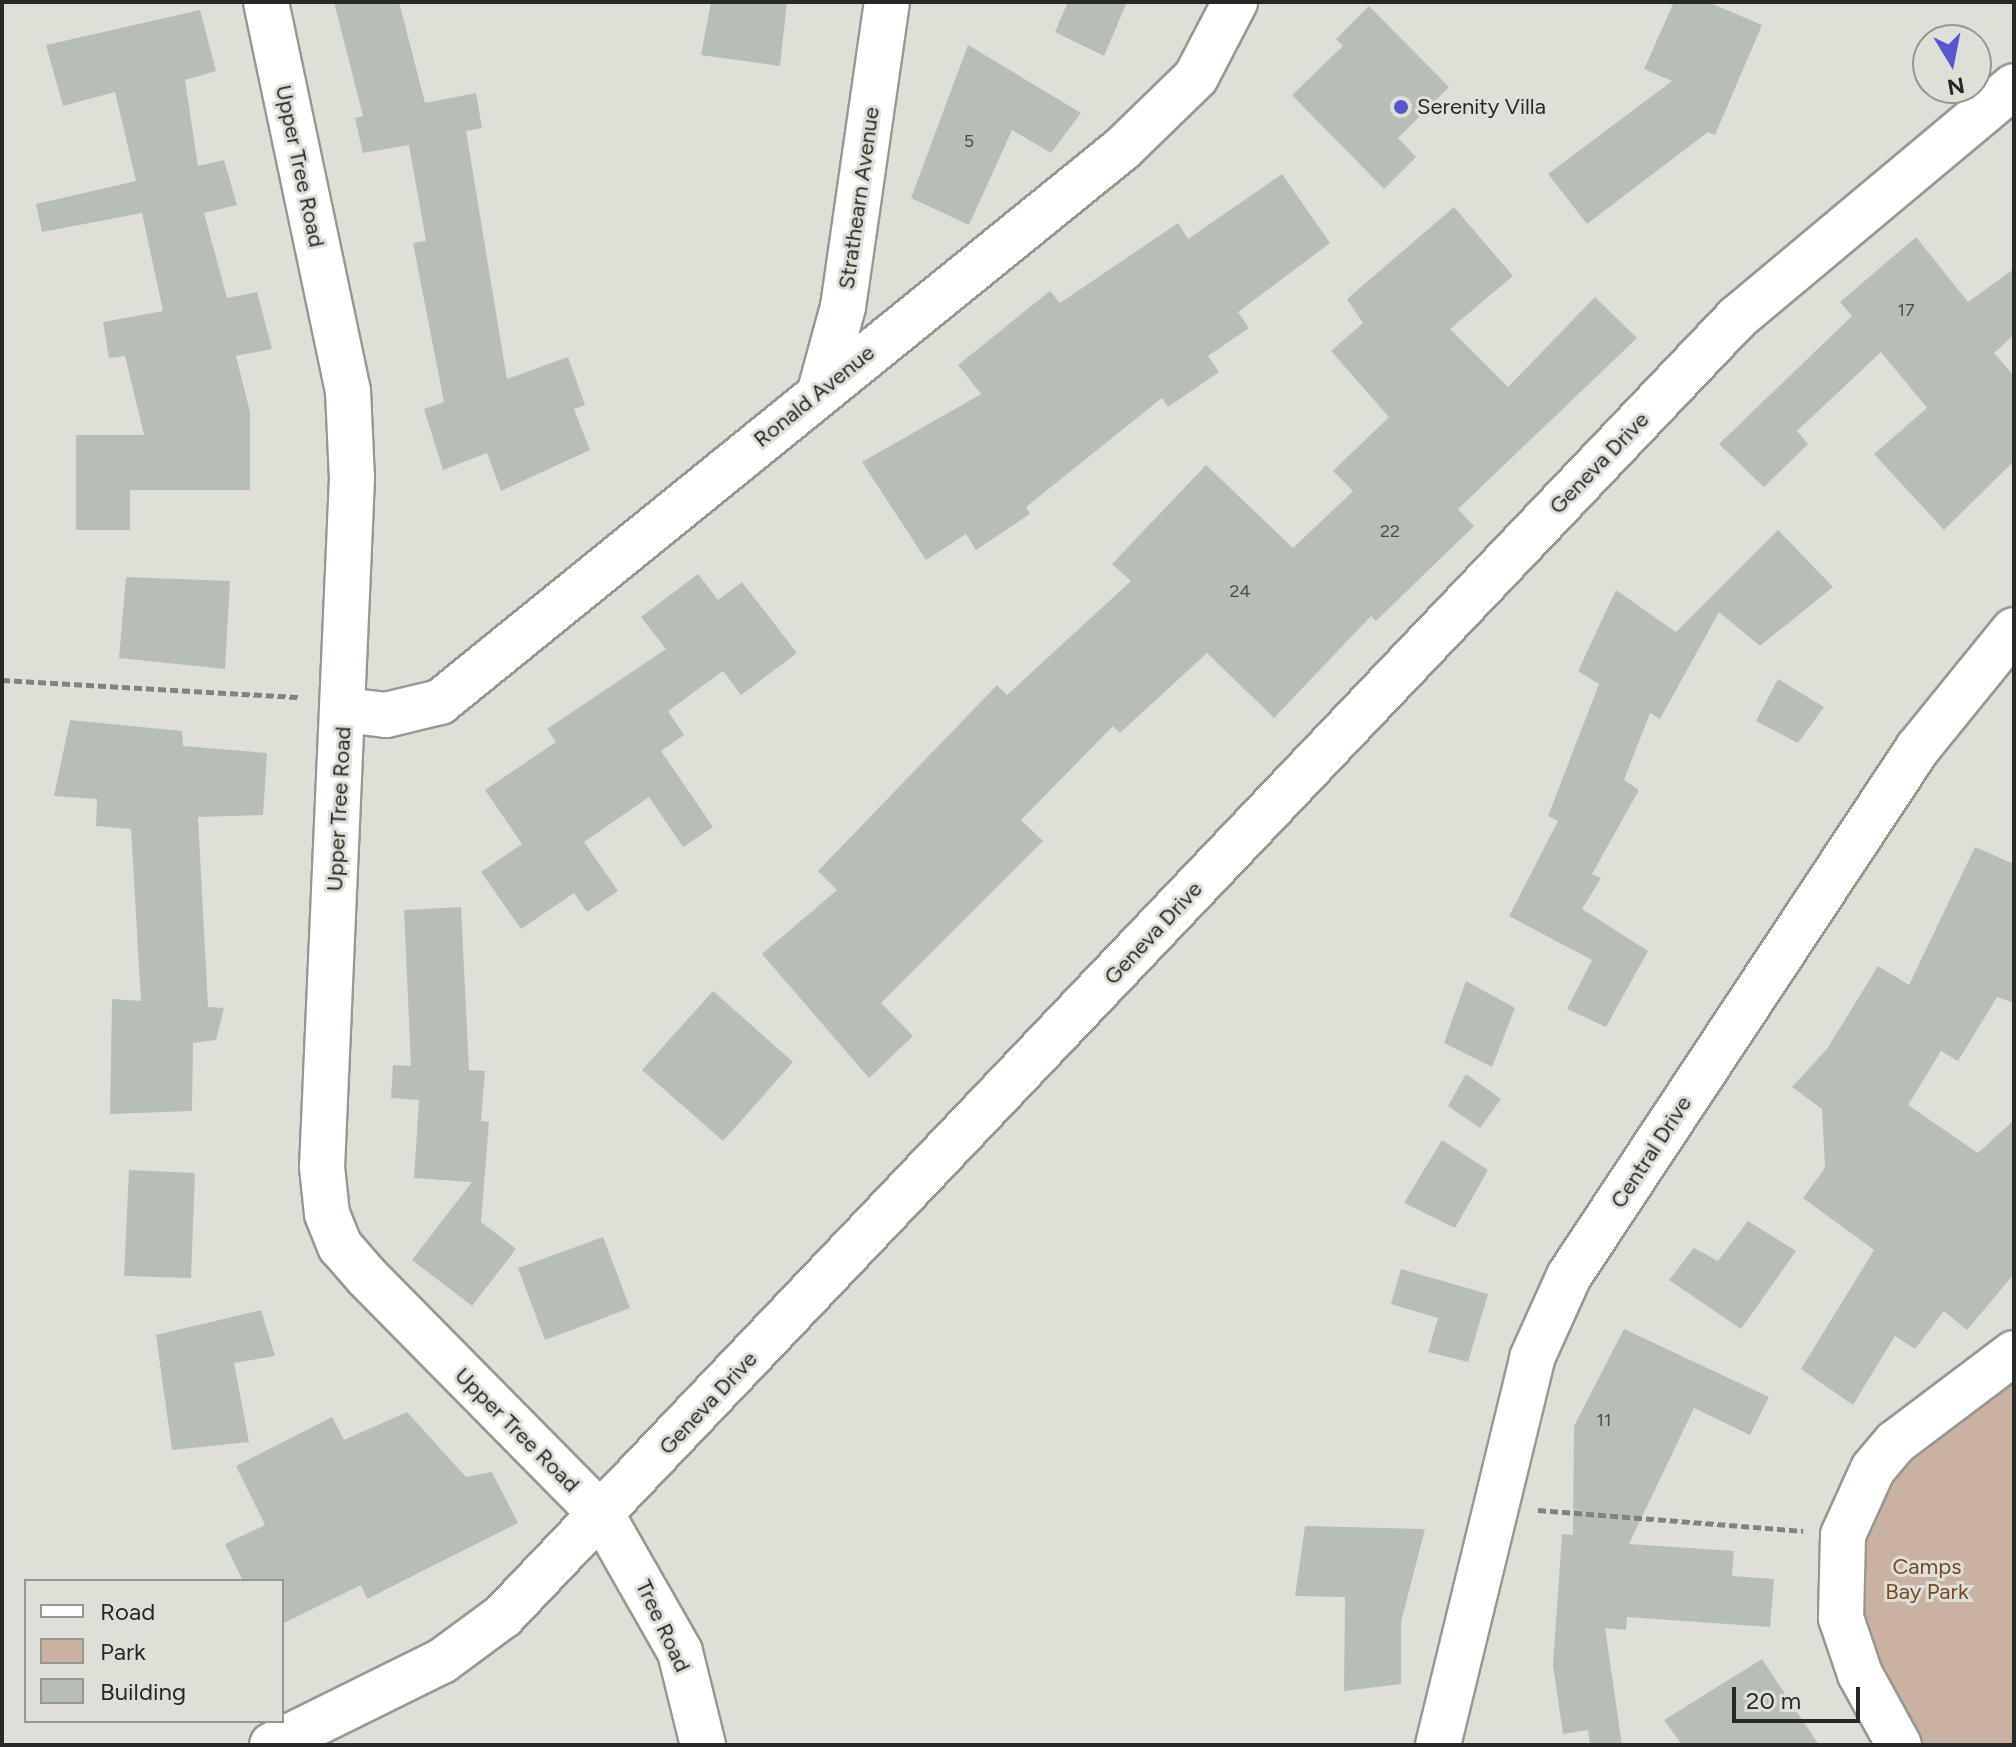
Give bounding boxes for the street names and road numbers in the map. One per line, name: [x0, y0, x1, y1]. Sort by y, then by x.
street label: Upper Tree Road: [270, 83, 330, 249]
street label: Strathearn Avenue: [833, 105, 885, 291]
street label: Ronald Avenue: [748, 339, 880, 453]
street label: Geneva Drive: [1544, 407, 1654, 519]
street label: Upper Tree Road: [321, 726, 357, 892]
street label: Geneva Drive: [1099, 876, 1207, 990]
street label: Central Drive: [1605, 1091, 1697, 1213]
street label: Geneva Drive: [654, 1346, 762, 1460]
street label: Upper Tree Road: [449, 1362, 585, 1498]
street label: Tree Road: [630, 1576, 696, 1676]

